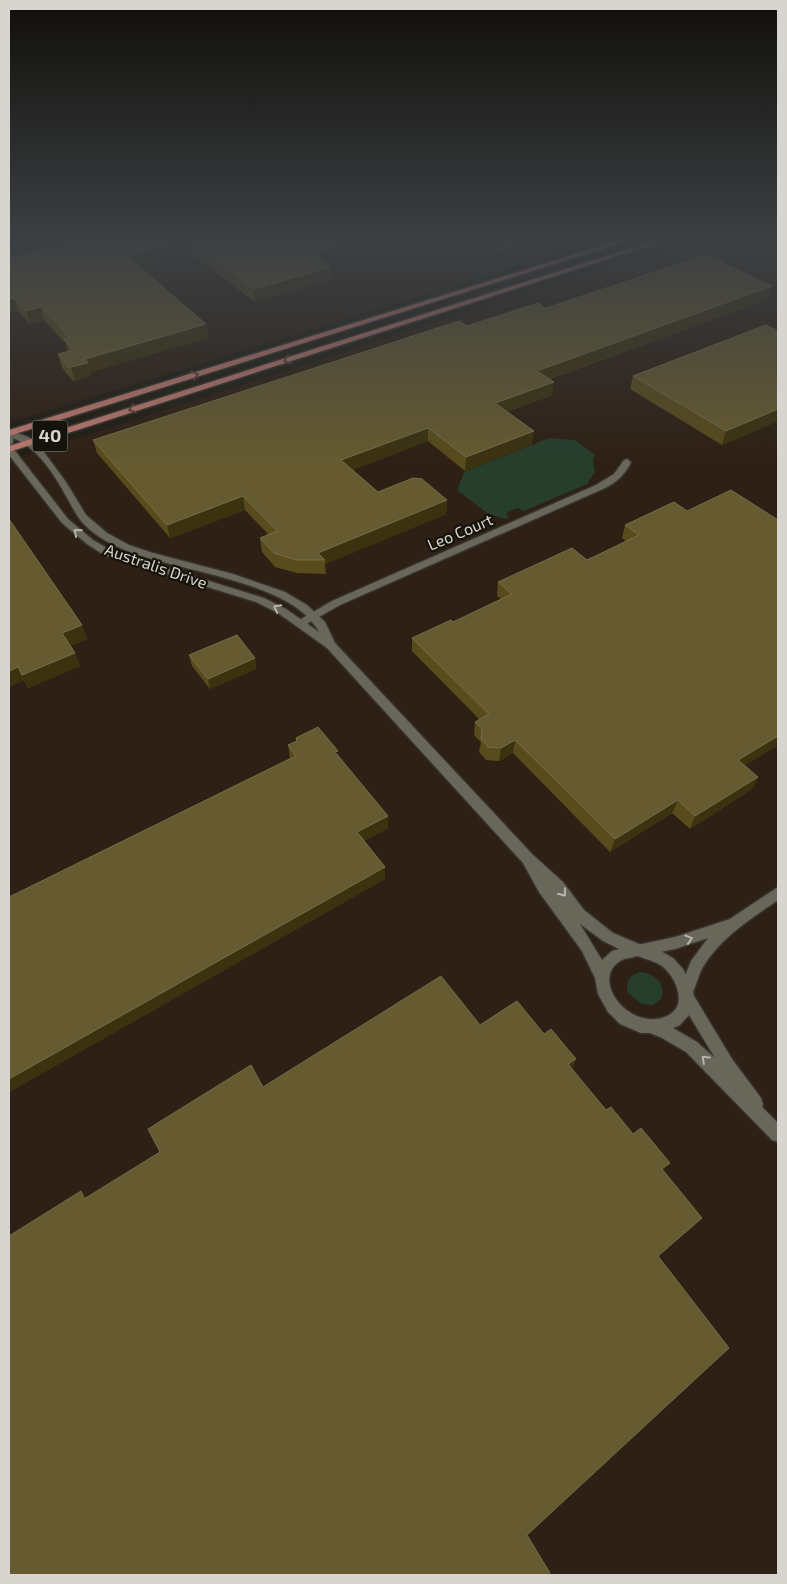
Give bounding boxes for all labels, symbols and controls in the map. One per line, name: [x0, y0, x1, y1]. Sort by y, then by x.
one-way arrow: [283, 354, 292, 364]
one-way arrow: [191, 370, 199, 380]
one-way arrow: [129, 404, 137, 414]
road number: 40: [32, 421, 68, 452]
street label: Leo Court: [424, 509, 495, 554]
one-way arrow: [74, 529, 83, 538]
street label: Australis Drive: [103, 539, 210, 592]
one-way arrow: [273, 604, 282, 614]
one-way arrow: [557, 887, 565, 896]
one-way arrow: [684, 935, 692, 945]
one-way arrow: [702, 1056, 711, 1065]

